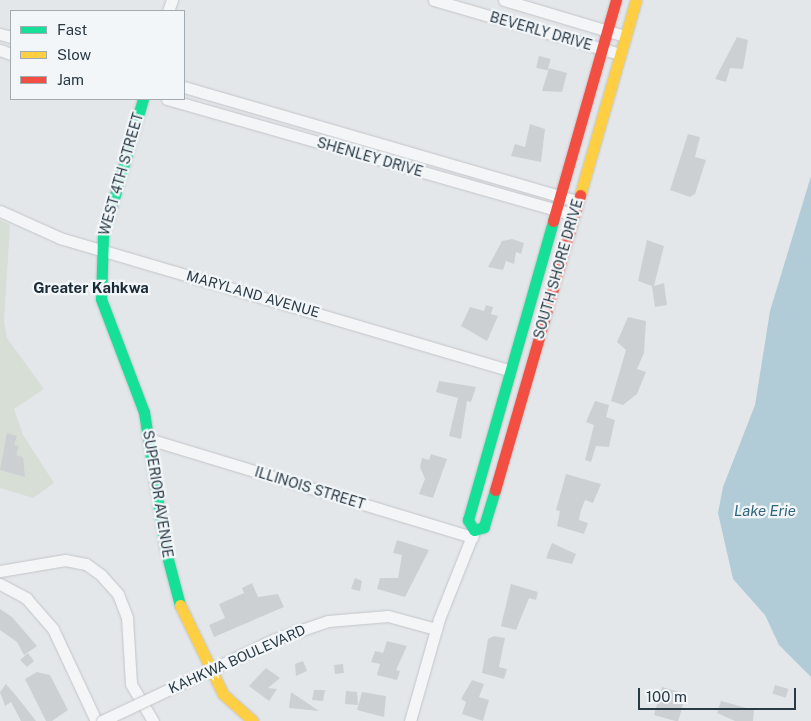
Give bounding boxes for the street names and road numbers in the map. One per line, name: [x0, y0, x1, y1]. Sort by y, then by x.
street label: BEVERLY DRIVE: [488, 8, 594, 54]
street label: WEST 4TH STREET: [95, 111, 147, 237]
street label: SHENLEY DRIVE: [315, 134, 425, 180]
street label: SOUTH SHORE DRIVE: [530, 197, 586, 341]
street label: MARYLAND AVENUE: [185, 267, 321, 321]
street label: SUPERIOR AVENUE: [140, 429, 176, 559]
street label: ILLINOIS STREET: [253, 463, 367, 513]
street label: KAHKWA BOULEVARD: [166, 621, 308, 697]

